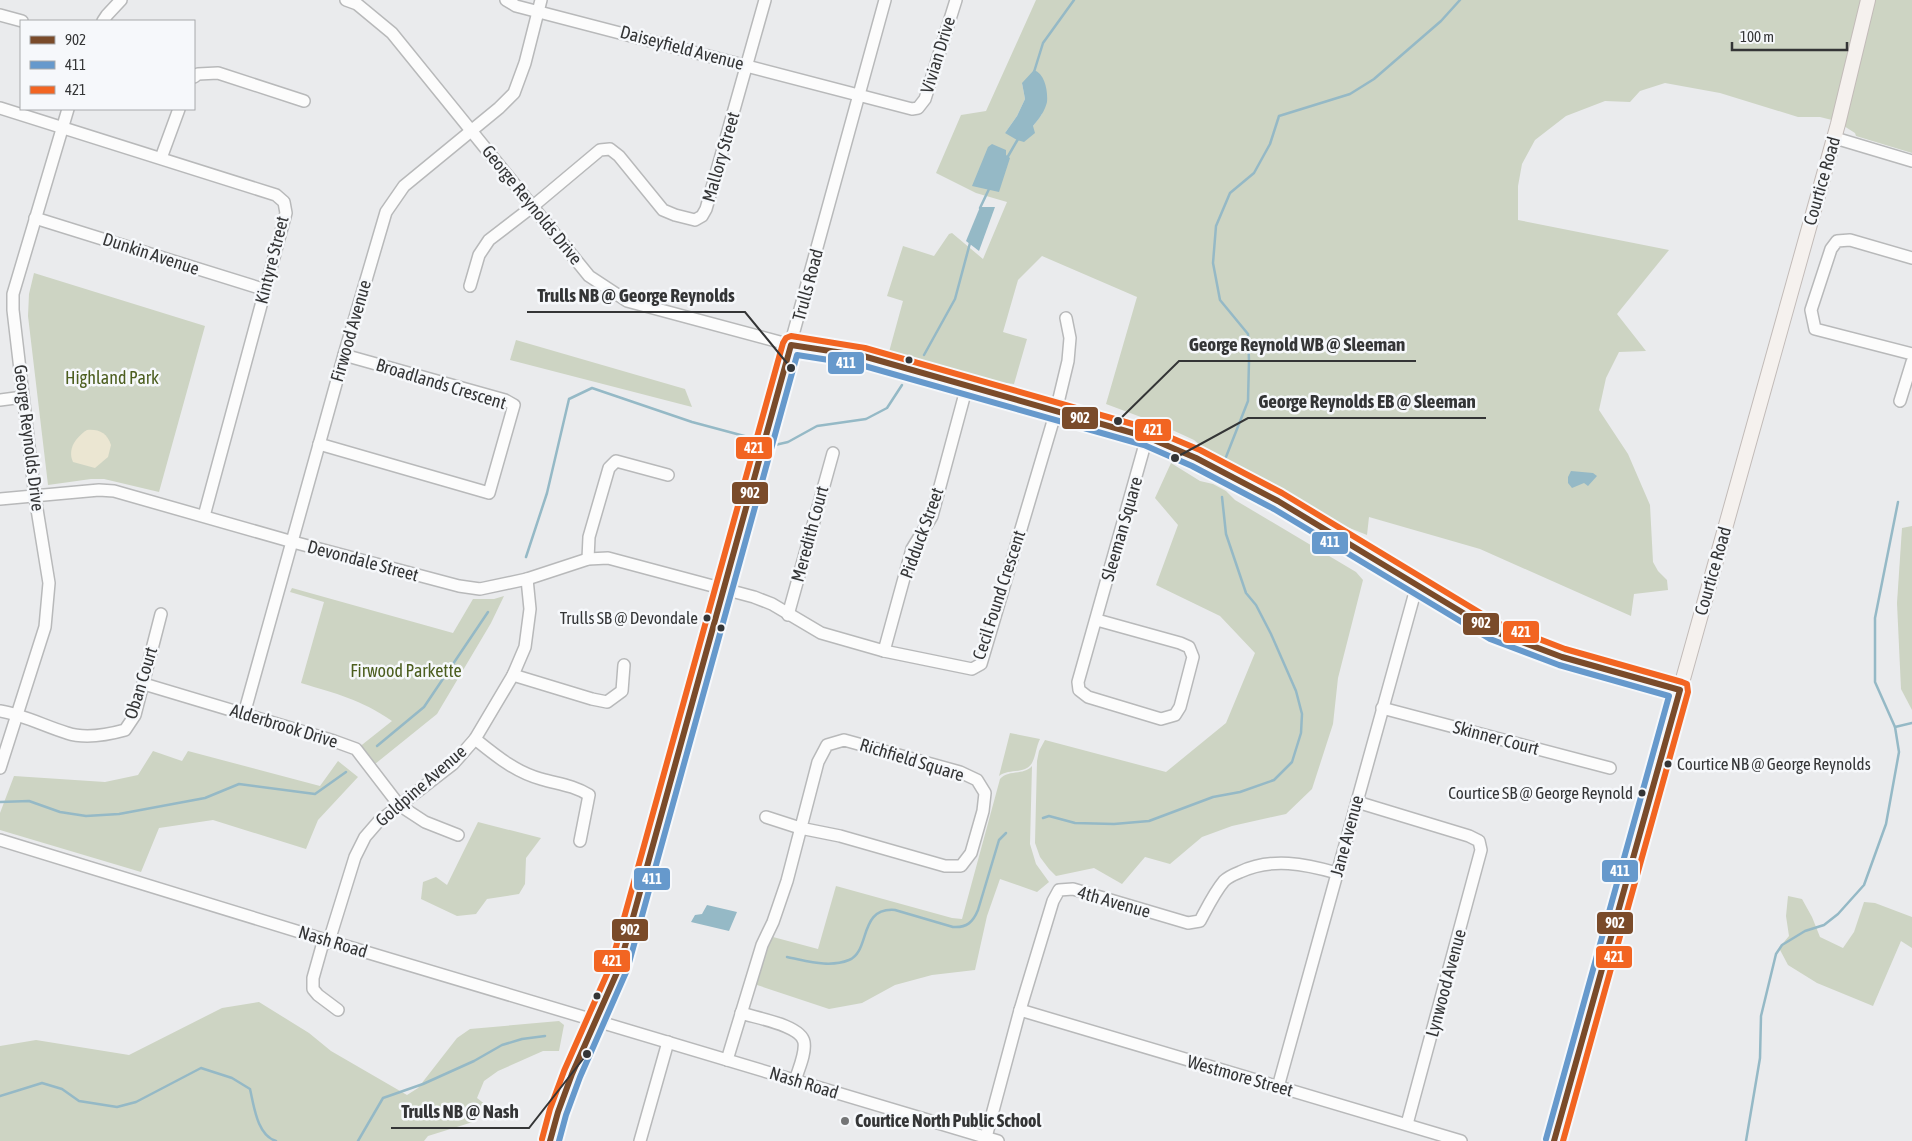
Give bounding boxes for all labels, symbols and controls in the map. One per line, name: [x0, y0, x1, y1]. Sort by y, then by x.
street label: Vivian Drive: [916, 14, 959, 96]
legend: [20, 20, 195, 110]
scale bar: [1732, 20, 1847, 52]
street label: Daiseyfield Avenue: [618, 21, 746, 74]
text: 100 m: [1740, 28, 1774, 45]
text: 902: [65, 31, 86, 48]
text: 411: [65, 56, 86, 73]
text: 421: [65, 81, 86, 98]
street label: Mallory Street: [698, 109, 743, 204]
street label: Courtice Road: [1799, 134, 1844, 228]
street label: George Reynolds Drive: [478, 141, 587, 269]
street label: Kintyre Street: [250, 214, 293, 306]
street label: Dunkin Avenue: [100, 228, 202, 279]
street label: Trulls Road: [788, 247, 827, 323]
street label: Firwood Avenue: [326, 277, 375, 384]
callout: Trulls NB @ George Reynolds: [527, 278, 745, 312]
text: Trulls NB @ George Reynolds: [537, 284, 735, 306]
callout: George Reynold WB @ Sleeman: [1179, 327, 1416, 361]
text: George Reynold WB @ Sleeman: [1189, 333, 1405, 355]
line badge: 411: [827, 351, 865, 375]
street label: Broadlands Crescent: [373, 354, 509, 413]
text: 411: [835, 355, 856, 371]
unlabelled marker: [904, 355, 914, 365]
street label: George Reynolds Drive: [10, 364, 49, 512]
park label: Highland Park: [65, 367, 159, 388]
callout: George Reynolds EB @ Sleeman: [1248, 384, 1486, 418]
text: George Reynolds EB @ Sleeman: [1258, 390, 1476, 412]
line badge: 902: [1061, 406, 1099, 430]
text: 902: [1070, 410, 1090, 426]
line badge: 421: [1134, 418, 1172, 442]
text: 421: [1142, 422, 1163, 438]
line badge: 421: [735, 436, 773, 460]
text: 421: [743, 440, 764, 456]
street label: Sleeman Square: [1097, 474, 1146, 583]
line badge: 902: [731, 481, 769, 505]
street label: Meredith Court: [787, 484, 832, 584]
text: 902: [740, 485, 760, 501]
street label: Pidduck Street: [895, 485, 948, 581]
street label: Courtice Road: [1690, 524, 1735, 618]
street label: Cecil Found Crescent: [968, 528, 1029, 662]
line badge: 411: [1311, 531, 1349, 555]
text: 411: [1319, 534, 1340, 550]
street label: Devondale Street: [305, 536, 421, 585]
place label: Trulls SB @ Devondale: [560, 608, 698, 628]
line badge: 902: [1462, 612, 1500, 636]
marker: Trulls SB @ Devondale: [702, 613, 712, 623]
text: 902: [1471, 615, 1491, 631]
line badge: 421: [1502, 620, 1540, 644]
unlabelled marker: [716, 623, 726, 633]
text: 421: [1510, 624, 1531, 640]
street label: Oban Court: [120, 644, 161, 721]
park label: Firwood Parkette: [350, 660, 462, 681]
street label: Alderbrook Drive: [228, 699, 341, 752]
street label: Skinner Court: [1451, 716, 1541, 759]
street label: Richfield Square: [857, 734, 967, 785]
street label: Goldpine Avenue: [371, 741, 470, 831]
place label: Courtice NB @ George Reynolds: [1677, 754, 1871, 774]
marker: Courtice NB @ George Reynolds: [1663, 759, 1673, 769]
place label: Courtice SB @ George Reynold: [1448, 783, 1633, 803]
marker: Courtice SB @ George Reynold: [1637, 788, 1647, 798]
street label: Jane Avenue: [1326, 793, 1367, 879]
line badge: 411: [1601, 859, 1639, 883]
text: 411: [1609, 863, 1630, 879]
line badge: 411: [633, 867, 671, 891]
text: 411: [641, 871, 662, 887]
street label: 4th Avenue: [1075, 881, 1153, 922]
line badge: 902: [1596, 911, 1634, 935]
text: 902: [1605, 915, 1625, 931]
line badge: 902: [611, 918, 649, 942]
street label: Nash Road: [296, 921, 370, 962]
text: 902: [620, 922, 640, 938]
street label: Lynwood Avenue: [1421, 927, 1470, 1039]
line badge: 421: [1595, 945, 1633, 969]
line badge: 421: [593, 949, 631, 973]
text: 421: [1603, 949, 1624, 965]
text: 421: [601, 953, 622, 969]
unlabelled marker: [592, 991, 602, 1001]
street label: Westmore Street: [1185, 1050, 1295, 1101]
street label: Nash Road: [767, 1062, 841, 1103]
callout: Trulls NB @ Nash: [391, 1094, 529, 1128]
text: Trulls NB @ Nash: [401, 1100, 519, 1122]
place label: Courtice North Public School: [855, 1110, 1042, 1131]
marker: Courtice North Public School: [839, 1115, 851, 1127]

